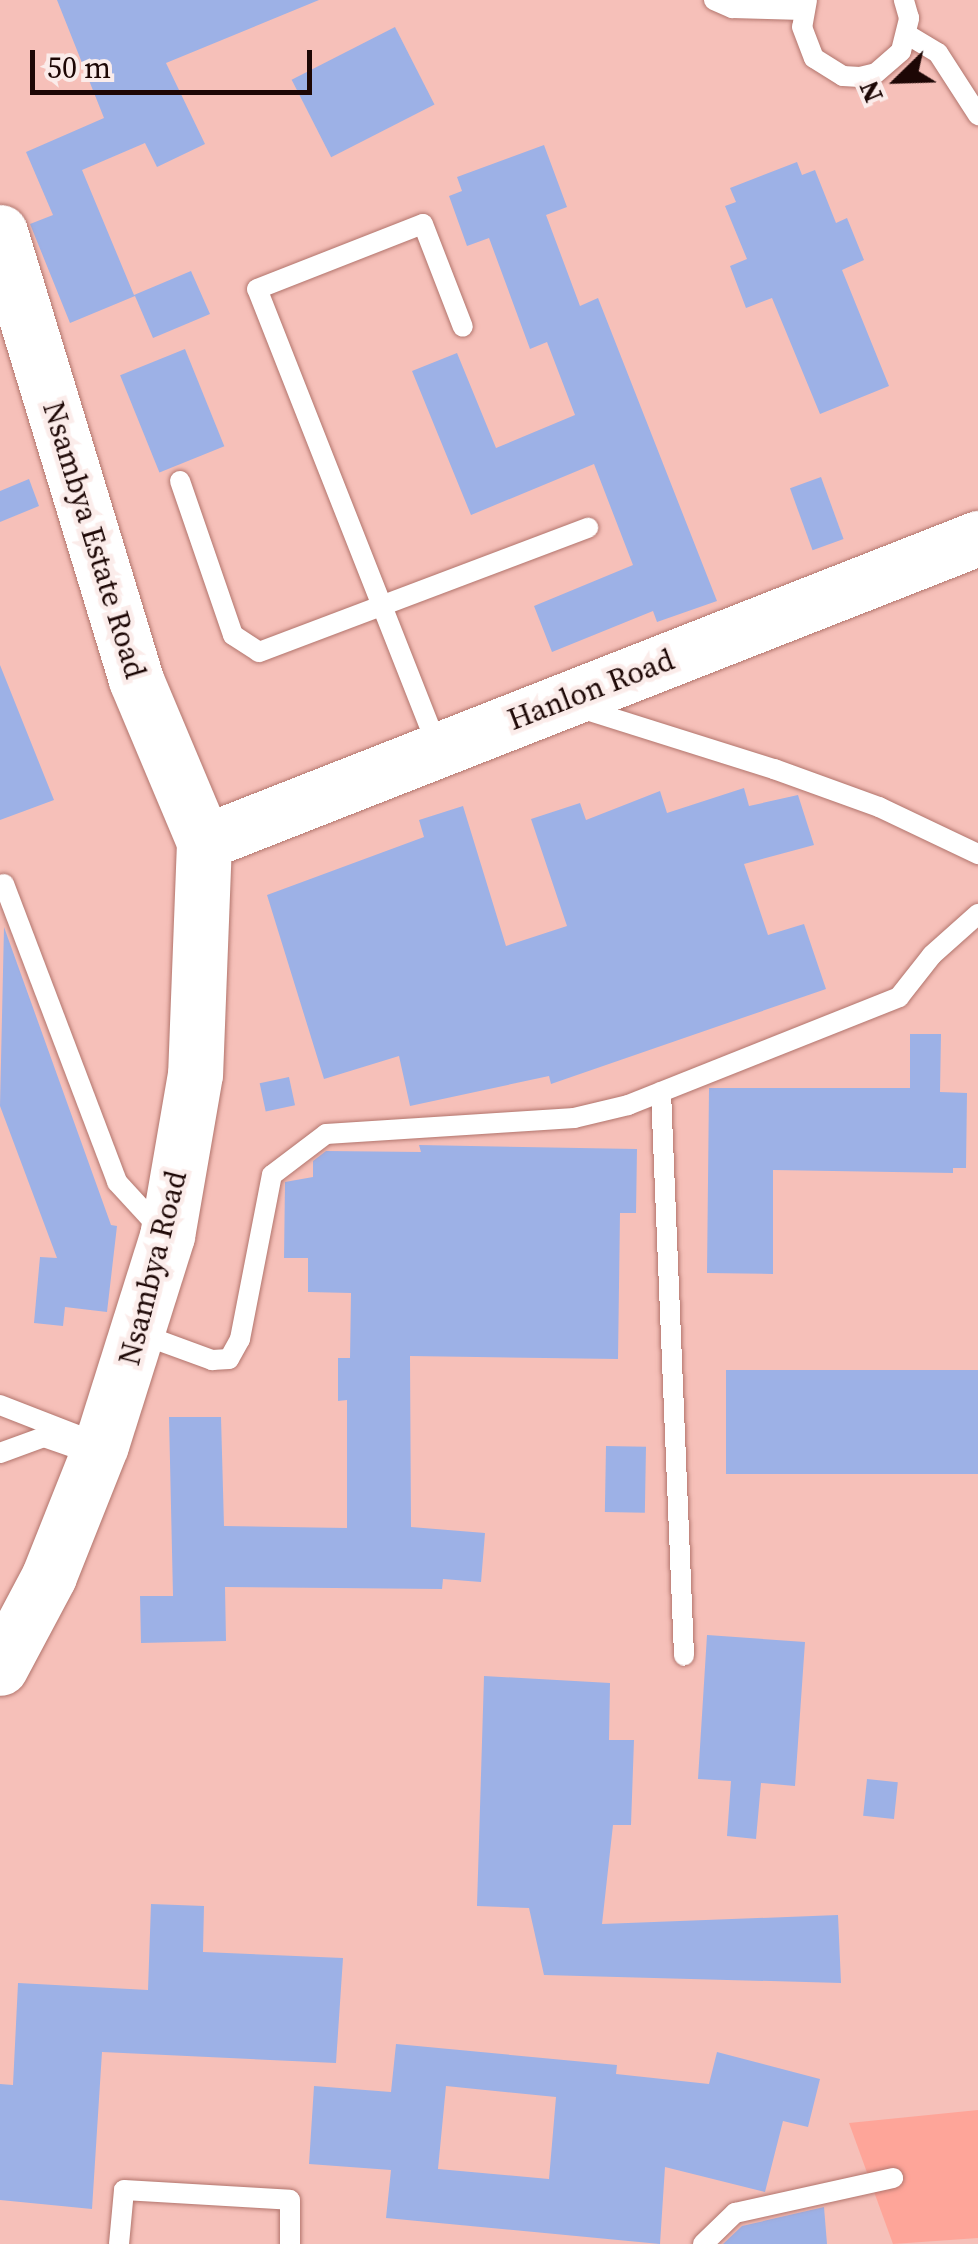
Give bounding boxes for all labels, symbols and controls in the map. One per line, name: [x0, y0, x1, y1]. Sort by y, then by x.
scale bar: [35, 30, 318, 92]
north arrow: [848, 30, 948, 130]
text: 50 m: [47, 47, 111, 88]
text: N: [849, 75, 892, 109]
street label: Nsambya Estate Road: [35, 397, 153, 683]
street label: Hanlon Road: [503, 642, 679, 738]
street label: Nsambya Road: [111, 1167, 195, 1369]

